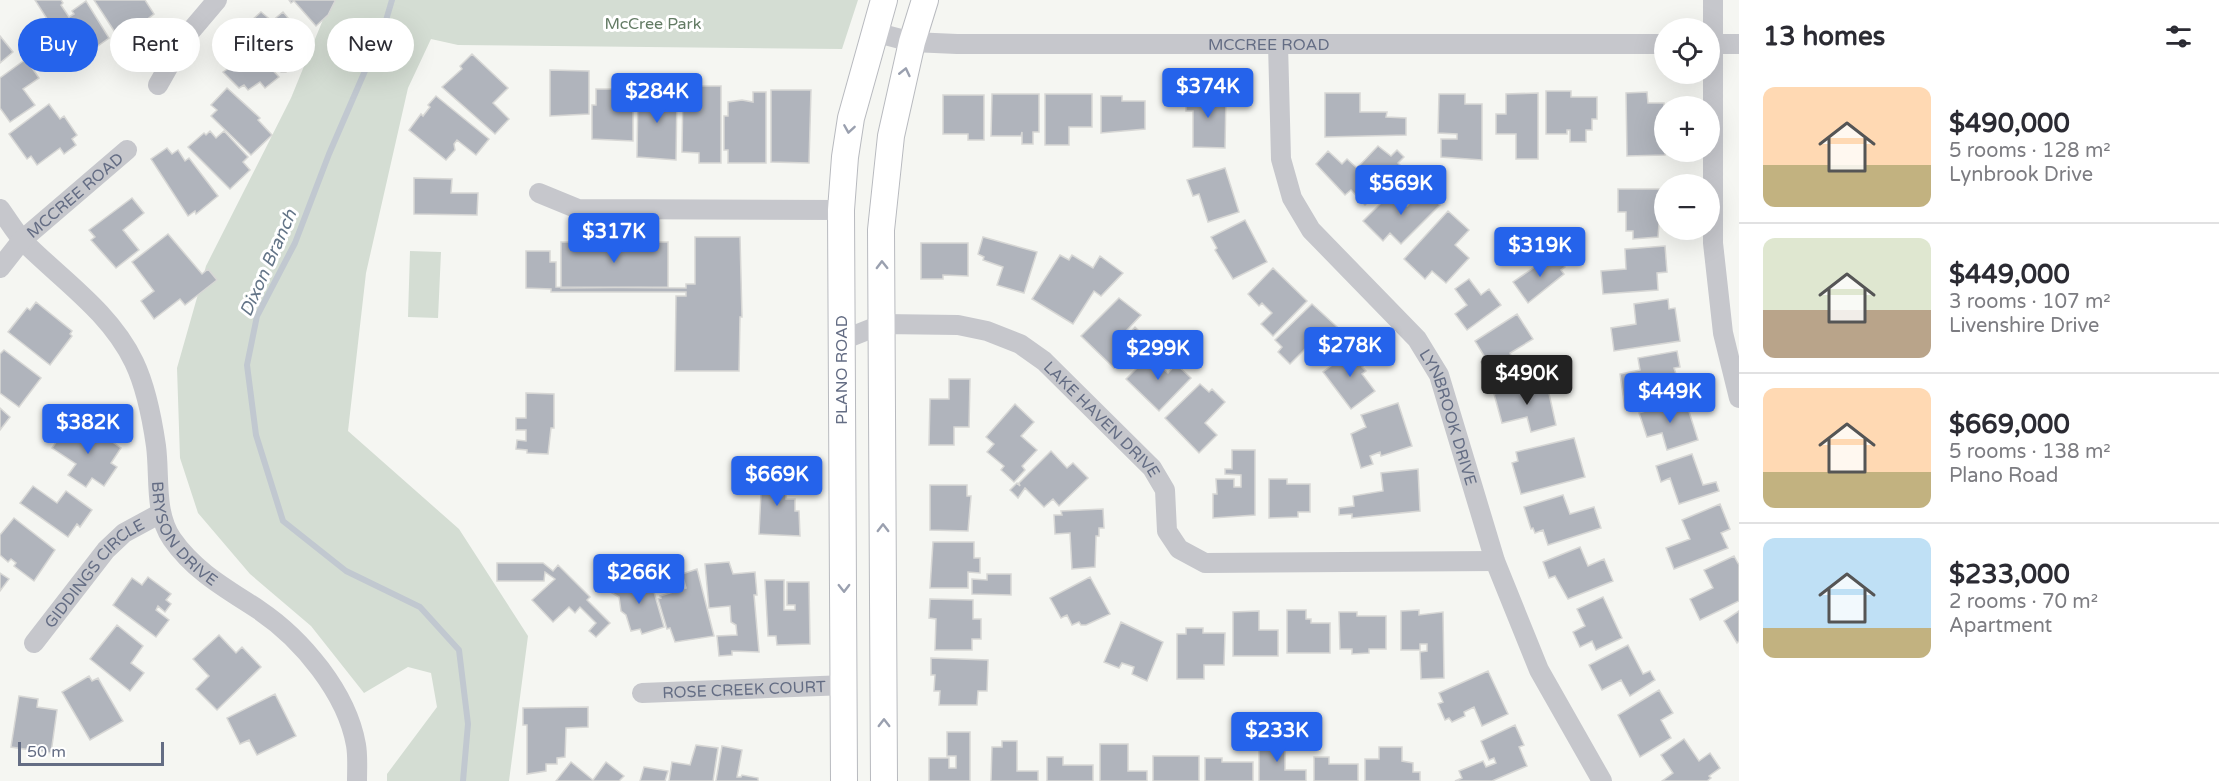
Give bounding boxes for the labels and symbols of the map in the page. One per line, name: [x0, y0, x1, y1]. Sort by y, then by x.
park label: McCree Park: [605, 14, 702, 34]
street label: MCCREE ROAD: [1208, 35, 1329, 55]
one-way arrow: [898, 68, 911, 78]
pin: $374K: [1166, 68, 1250, 119]
pin: $284K: [615, 73, 699, 124]
one-way arrow: [844, 125, 856, 134]
street label: MCCREE ROAD: [23, 148, 128, 243]
pin: $569K: [1359, 165, 1443, 216]
water label: Dixon Branch: [235, 205, 302, 320]
pin: $317K: [572, 213, 656, 264]
pin: $319K: [1498, 227, 1582, 278]
one-way arrow: [876, 261, 888, 270]
street label: PLANO ROAD: [832, 315, 852, 425]
pin: $278K: [1308, 327, 1392, 378]
pin: $299K: [1116, 330, 1200, 381]
street label: LYNBROOK DRIVE: [1415, 346, 1481, 488]
pin: $490K: [1485, 355, 1569, 406]
street label: LAKE HAVEN DRIVE: [1039, 357, 1164, 481]
pin: $449K: [1628, 373, 1712, 424]
pin: $382K: [46, 404, 130, 455]
pin: $669K: [735, 456, 819, 507]
street label: BRYSON DRIVE: [147, 481, 221, 591]
street label: GIDDINGS CIRCLE: [40, 515, 148, 632]
one-way arrow: [877, 523, 889, 532]
pin: $266K: [597, 554, 681, 605]
one-way arrow: [838, 584, 850, 593]
street label: ROSE CREEK COURT: [662, 677, 826, 703]
pin: $233K: [1235, 712, 1319, 763]
one-way arrow: [878, 718, 890, 727]
scale bar: [18, 739, 164, 766]

